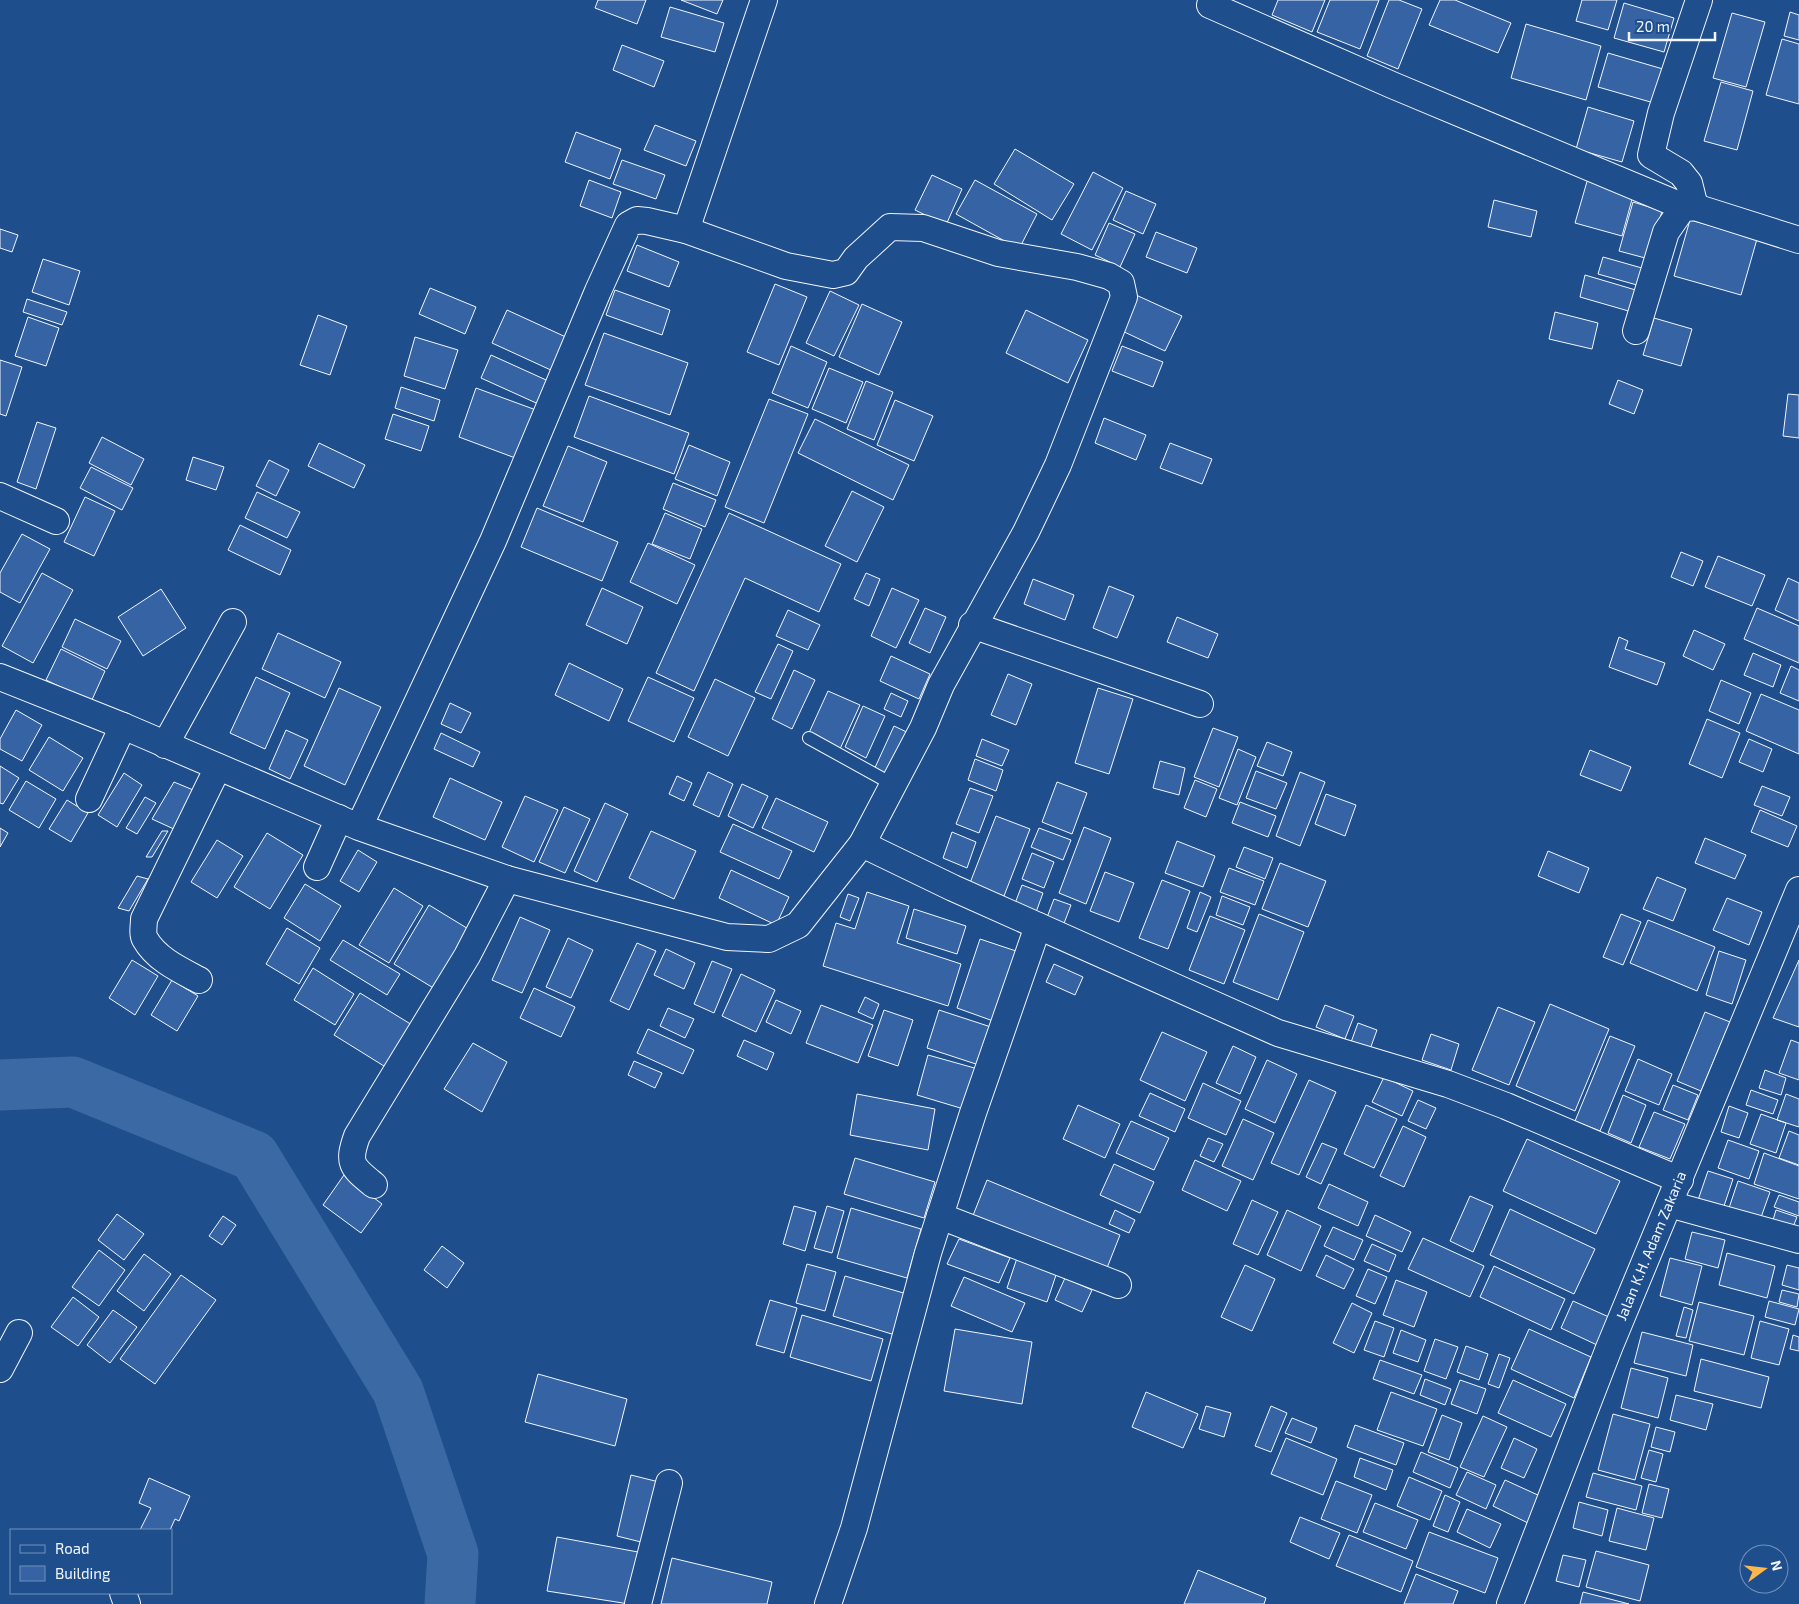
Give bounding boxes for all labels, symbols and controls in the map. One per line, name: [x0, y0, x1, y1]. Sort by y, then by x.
scale bar: [1629, 10, 1715, 42]
text: 20 m: [1636, 17, 1670, 35]
street label: Jalan K.H. Adam Zakaria: [1611, 1168, 1689, 1323]
legend: [10, 1529, 172, 1594]
text: Road: [55, 1539, 90, 1557]
north arrow: [1739, 1544, 1789, 1594]
text: N: [1768, 1558, 1787, 1573]
text: Building: [55, 1564, 111, 1582]

